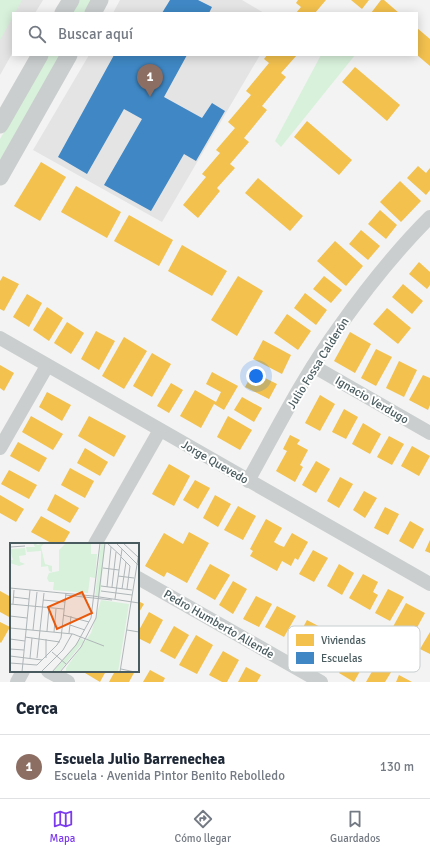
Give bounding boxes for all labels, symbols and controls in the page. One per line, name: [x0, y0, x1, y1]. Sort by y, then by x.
search box: [12, 12, 418, 56]
icon: search: [26, 23, 48, 45]
text: Buscar aquí: [58, 25, 133, 43]
pin: 1: [137, 64, 163, 97]
street label: Julio Fossa Calderón: [284, 315, 353, 412]
your location: [246, 366, 266, 386]
street label: Ignacio Verdugo: [332, 373, 411, 428]
street label: Jorge Quevedo: [179, 437, 251, 488]
inset map: [10, 543, 139, 672]
street label: Pedro Humberto Allende: [161, 587, 277, 662]
legend: [288, 626, 420, 672]
text: Viviendas: [321, 634, 366, 647]
text: Escuelas: [321, 652, 363, 665]
text: Cerca: [16, 698, 58, 719]
text: Escuela Julio Barrenechea: [54, 750, 225, 768]
text: 1: [25, 759, 33, 775]
text: 130 m: [380, 759, 414, 775]
text: Escuela · Avenida Pintor Benito Rebolledo: [54, 768, 285, 784]
tab: Mapa: [50, 808, 75, 845]
tab: Cómo llegar: [175, 808, 231, 845]
tab: Guardados: [330, 808, 380, 845]

